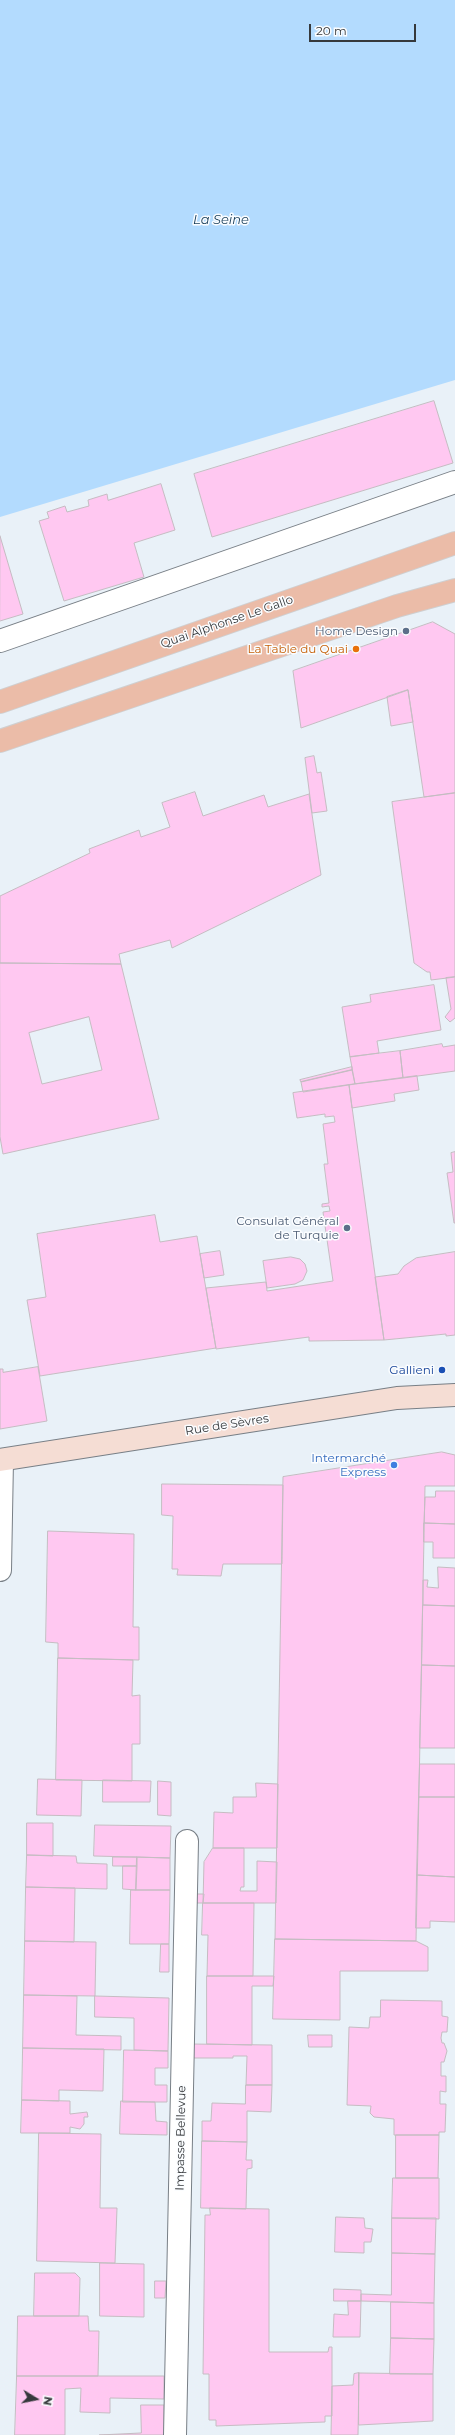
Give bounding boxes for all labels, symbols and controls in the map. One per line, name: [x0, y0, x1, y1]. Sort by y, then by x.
scale bar: [311, 16, 418, 42]
text: 20 m: [316, 23, 347, 38]
water label: La Seine: [193, 212, 249, 228]
street label: Quai Alphonse Le Gallo: [159, 593, 295, 651]
place label: Home Design: [315, 624, 398, 638]
marker: Home Design: [401, 626, 411, 636]
place label: La Table du Quai: [248, 642, 348, 656]
marker: La Table du Quai: [351, 644, 361, 654]
place label: Consulat Général de Turquie: [236, 1214, 339, 1242]
marker: Consulat Général de Turquie: [342, 1223, 352, 1233]
place label: Gallieni: [389, 1363, 434, 1377]
marker: Gallieni: [437, 1365, 447, 1375]
street label: Rue de Sèvres: [184, 1411, 270, 1439]
place label: Intermarché Express: [311, 1451, 386, 1479]
marker: Intermarché Express: [389, 1460, 399, 1470]
street label: Impasse Bellevue: [173, 2085, 189, 2191]
north arrow: [16, 2379, 56, 2419]
text: N: [40, 2395, 55, 2407]

